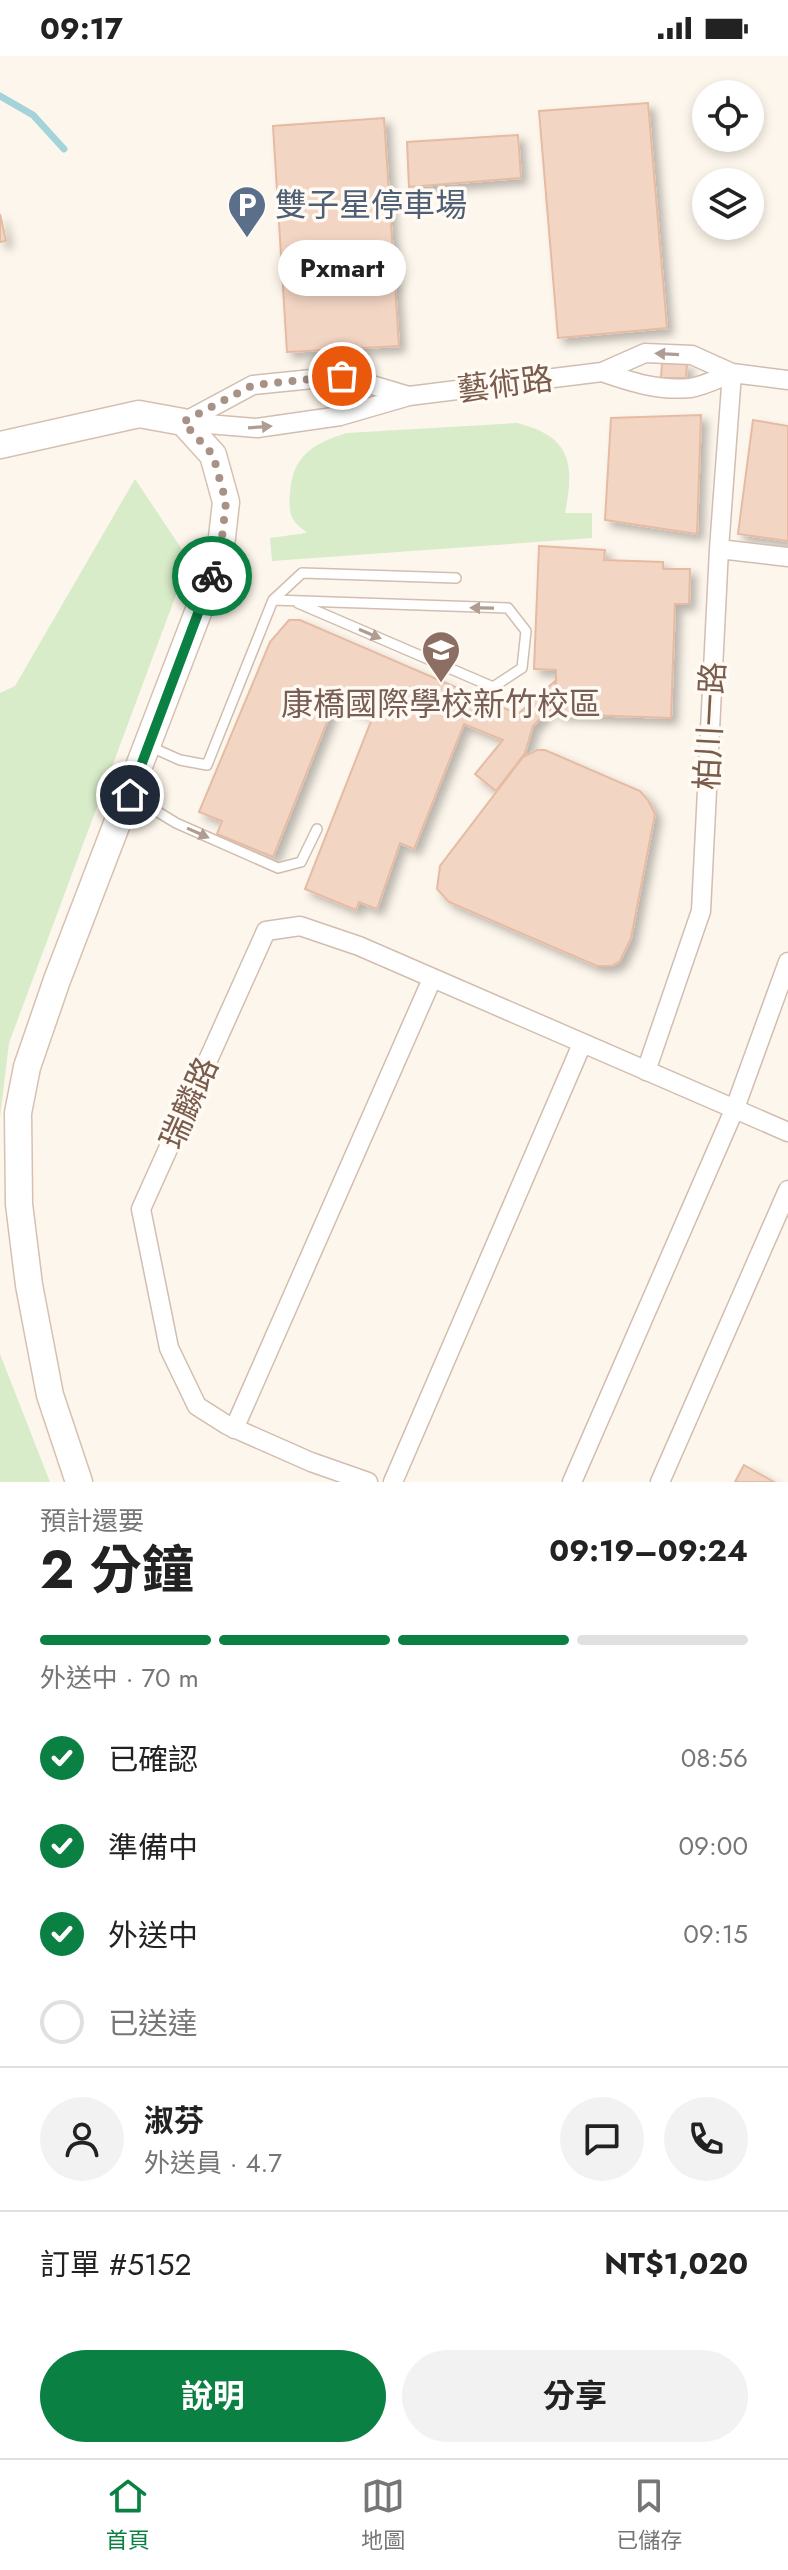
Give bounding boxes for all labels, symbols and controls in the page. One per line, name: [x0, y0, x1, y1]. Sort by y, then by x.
text: 09:17: [40, 7, 123, 50]
map controls: [692, 80, 764, 240]
button: locate: [692, 80, 764, 152]
button: layers: [692, 168, 764, 240]
place label: 雙子星停車場: [275, 182, 467, 228]
parking icon: 雙子星停車場: [226, 184, 268, 239]
callout: Pxmart: [278, 240, 406, 296]
text: Pxmart: [300, 249, 384, 287]
pin: [308, 342, 376, 410]
one-way arrow: [654, 347, 679, 360]
icon: bag: [320, 354, 364, 398]
street label: 藝術路: [455, 355, 555, 413]
one-way arrow: [248, 420, 273, 433]
courier: [172, 536, 252, 616]
icon: bike: [190, 554, 234, 598]
one-way arrow: [469, 601, 494, 614]
one-way arrow: [358, 627, 382, 640]
school or university icon: 康橋國際學校新竹校區: [420, 629, 462, 684]
street label: 柏川一路: [684, 661, 736, 791]
place label: 康橋國際學校新竹校區: [281, 681, 601, 727]
pin: [96, 761, 164, 829]
icon: home: [108, 773, 152, 817]
one-way arrow: [186, 826, 210, 839]
street label: 瑞麟路: [148, 1050, 230, 1156]
text: 預計還要: [40, 1502, 144, 1540]
text: 09:19–09:24: [549, 1529, 748, 1572]
text: 2 分鐘: [40, 1532, 194, 1608]
text: 外送中 · 70 m: [40, 1659, 199, 1697]
icon: check: [40, 1736, 84, 1780]
text: 已確認: [108, 1738, 198, 1781]
text: 08:56: [681, 1739, 748, 1777]
icon: check: [40, 1824, 84, 1868]
text: 準備中: [108, 1826, 198, 1869]
text: 09:00: [678, 1827, 748, 1865]
icon: check: [40, 1912, 84, 1956]
text: 外送中: [108, 1914, 198, 1957]
text: 09:15: [683, 1915, 748, 1953]
text: 已送達: [108, 2002, 198, 2045]
button: person: [40, 2097, 124, 2181]
button: chat: [560, 2097, 644, 2181]
button: phone: [664, 2097, 748, 2181]
text: 淑芬: [144, 2099, 204, 2142]
text: 外送員 · 4.7: [144, 2144, 282, 2182]
text: NT$1,020: [604, 2242, 748, 2285]
text: 訂單 #5152: [40, 2243, 192, 2286]
button: 說明: [40, 2350, 386, 2442]
button: 分享: [402, 2350, 748, 2442]
tab: 首頁: [106, 2474, 150, 2556]
tab: 地圖: [361, 2474, 405, 2556]
tab: 已儲存: [616, 2474, 682, 2556]

